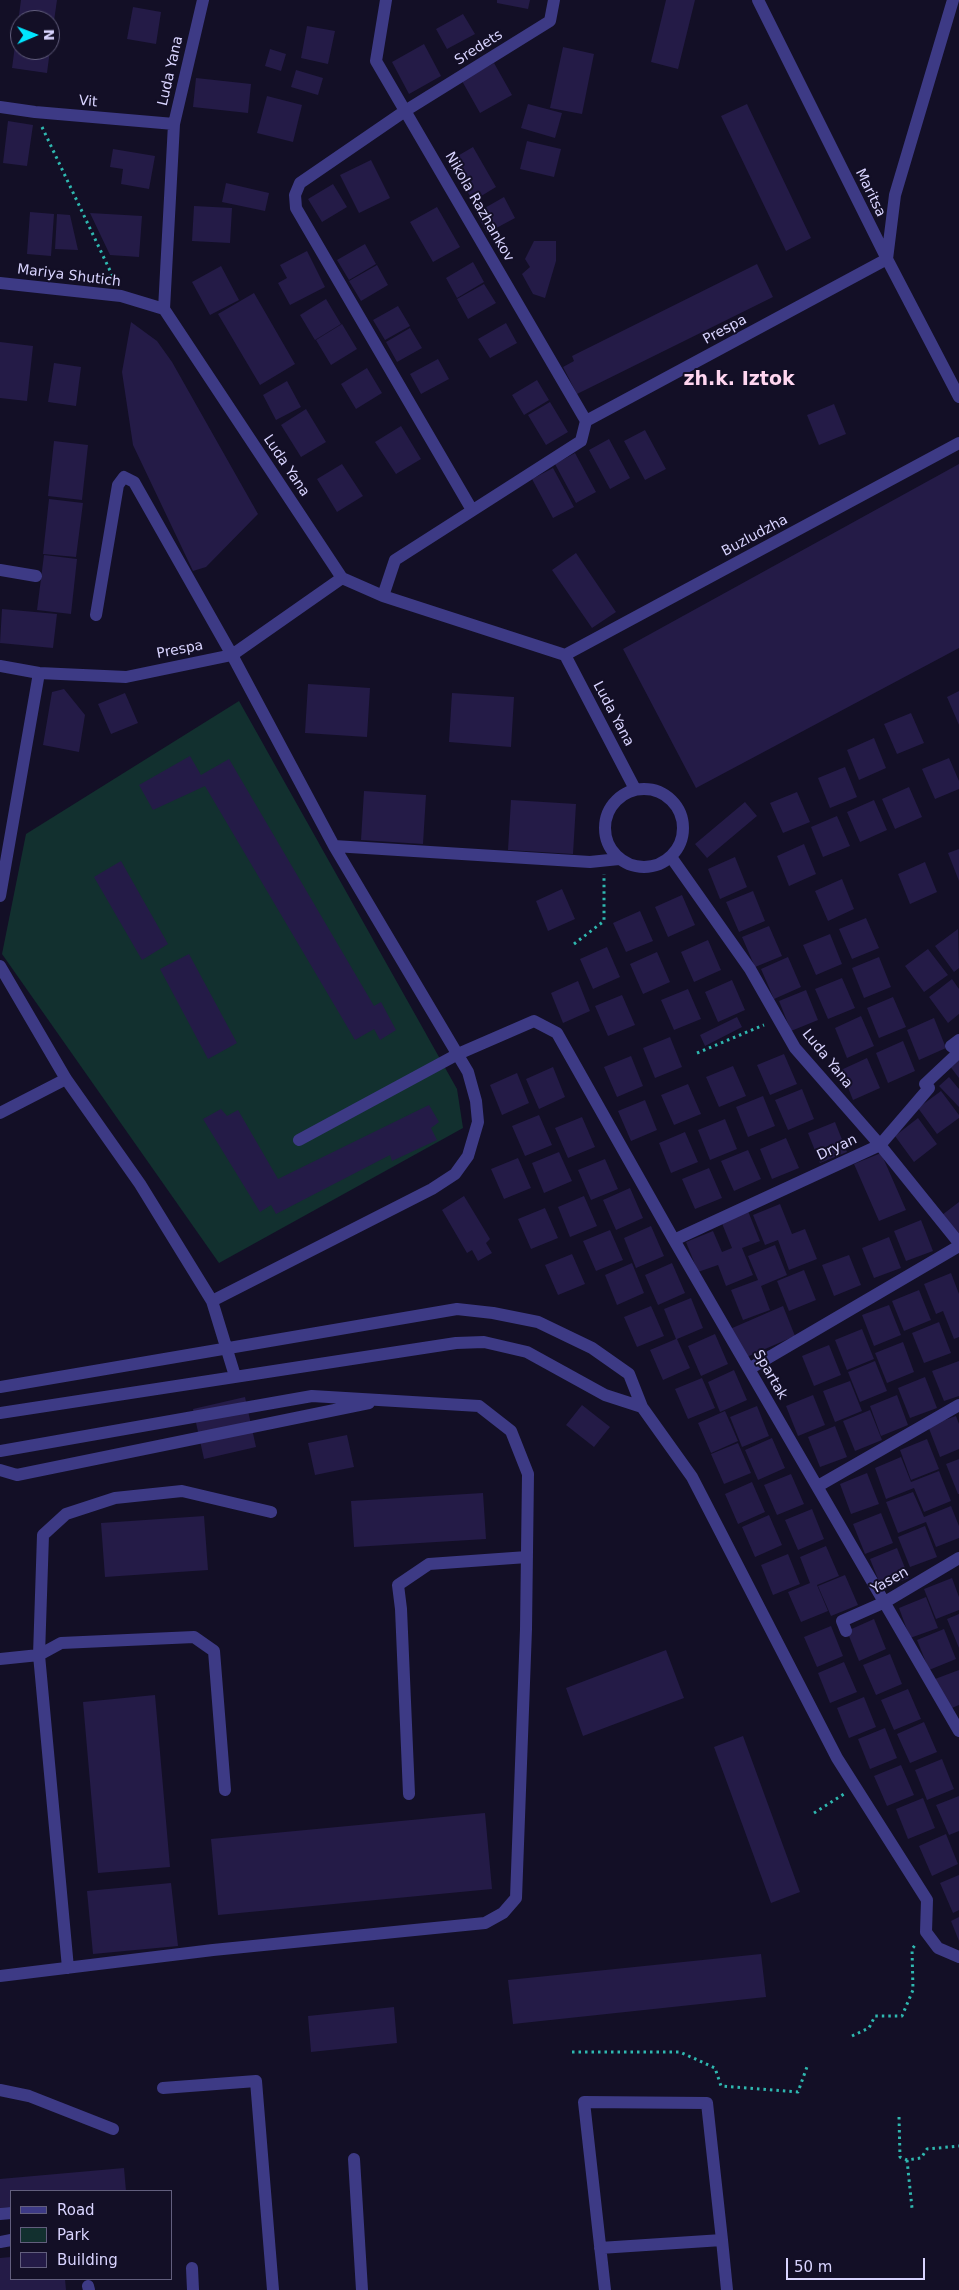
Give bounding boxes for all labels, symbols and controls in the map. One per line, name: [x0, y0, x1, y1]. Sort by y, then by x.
north arrow: [10, 10, 60, 60]
street label: Sredets: [452, 27, 506, 69]
text: N: [41, 29, 57, 41]
street label: Luda Yana: [155, 35, 187, 107]
street label: Vit: [78, 93, 98, 111]
street label: Nikola Razhankov: [441, 149, 517, 265]
street label: Maritsa: [851, 166, 889, 220]
street label: Mariya Shutich: [16, 261, 122, 291]
street label: Prespa: [700, 312, 750, 348]
district label: zh.k. Iztok: [683, 369, 795, 391]
street label: Luda Yana: [259, 432, 313, 500]
street label: Buzludzha: [719, 512, 791, 560]
street label: Prespa: [155, 637, 205, 663]
street label: Luda Yana: [589, 679, 637, 749]
street label: Luda Yana: [798, 1026, 856, 1092]
street label: Dryan: [814, 1131, 860, 1165]
street label: Spartak: [749, 1347, 791, 1403]
street label: Yasen: [868, 1564, 912, 1598]
legend: [10, 2190, 172, 2280]
text: Road: [57, 2201, 95, 2219]
text: Park: [57, 2226, 89, 2244]
scale bar: [789, 2248, 928, 2280]
text: Building: [57, 2251, 118, 2269]
text: 50 m: [794, 2258, 832, 2276]

